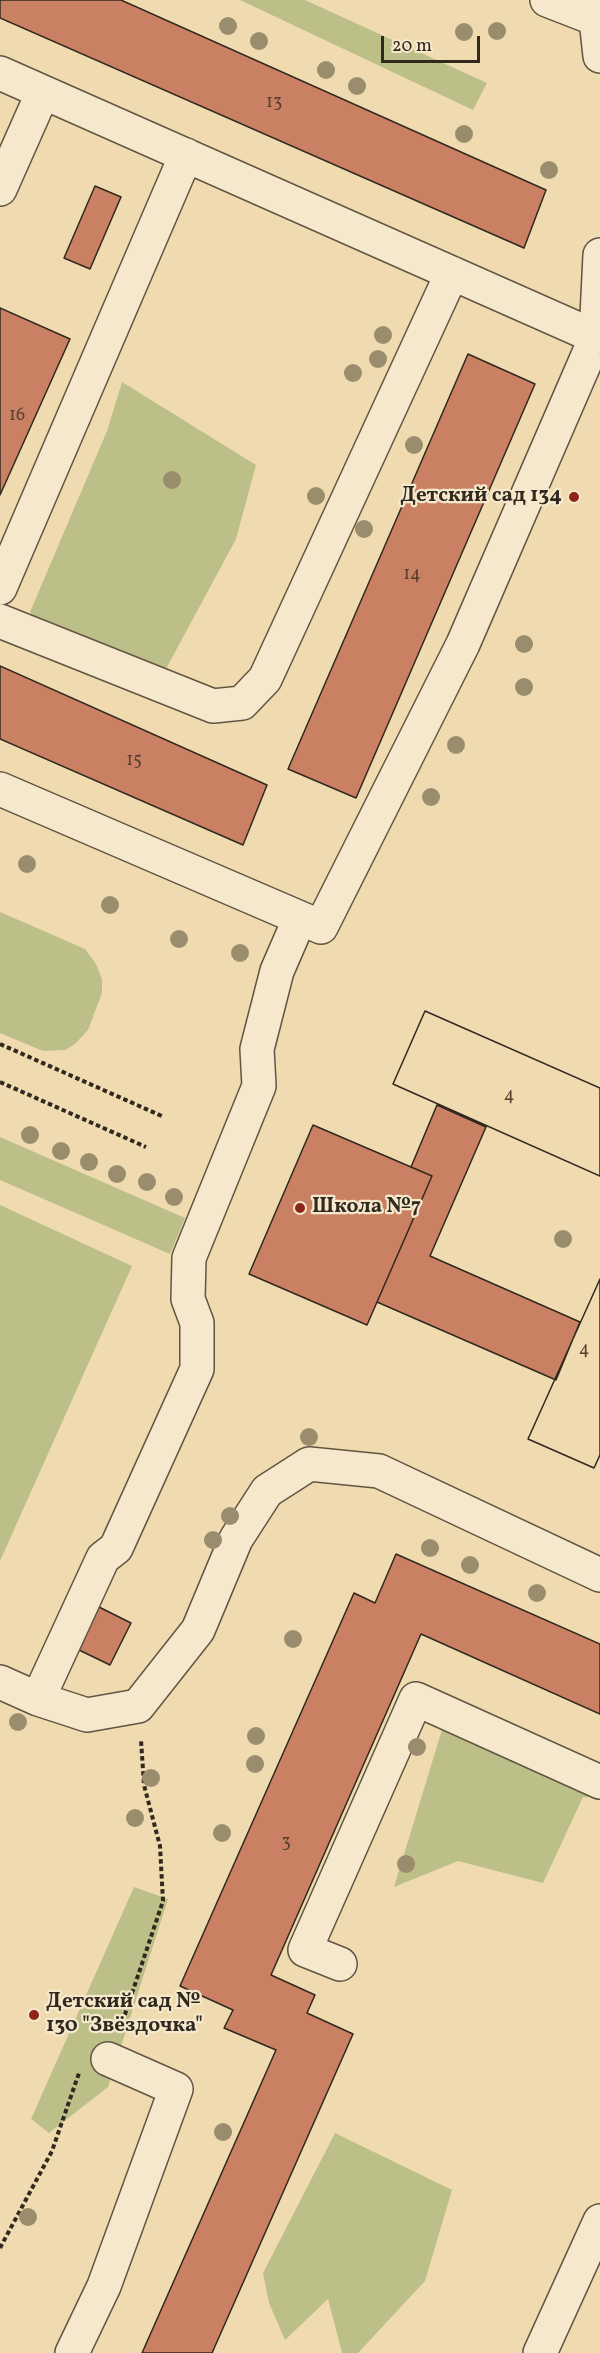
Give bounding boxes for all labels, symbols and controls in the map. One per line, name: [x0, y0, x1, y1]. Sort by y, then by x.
scale bar: [384, 24, 483, 62]
text: 20 m: [392, 34, 432, 59]
house number: 13: [266, 93, 282, 115]
house number: 16: [9, 406, 25, 428]
place label: Детский сад 134: [400, 484, 562, 510]
marker: Детский сад 134: [567, 490, 581, 504]
house number: 14: [403, 565, 421, 587]
house number: 15: [126, 751, 142, 773]
house number: 4: [504, 1086, 514, 1108]
place label: Школа №7: [312, 1195, 421, 1221]
marker: Школа №7: [293, 1201, 307, 1215]
house number: 4: [579, 1340, 589, 1362]
house number: 3: [281, 1833, 291, 1855]
place label: Детский сад № 130 "Звёздочка": [46, 1990, 203, 2040]
marker: Детский сад № 130 "Звёздочка": [27, 2008, 41, 2022]

